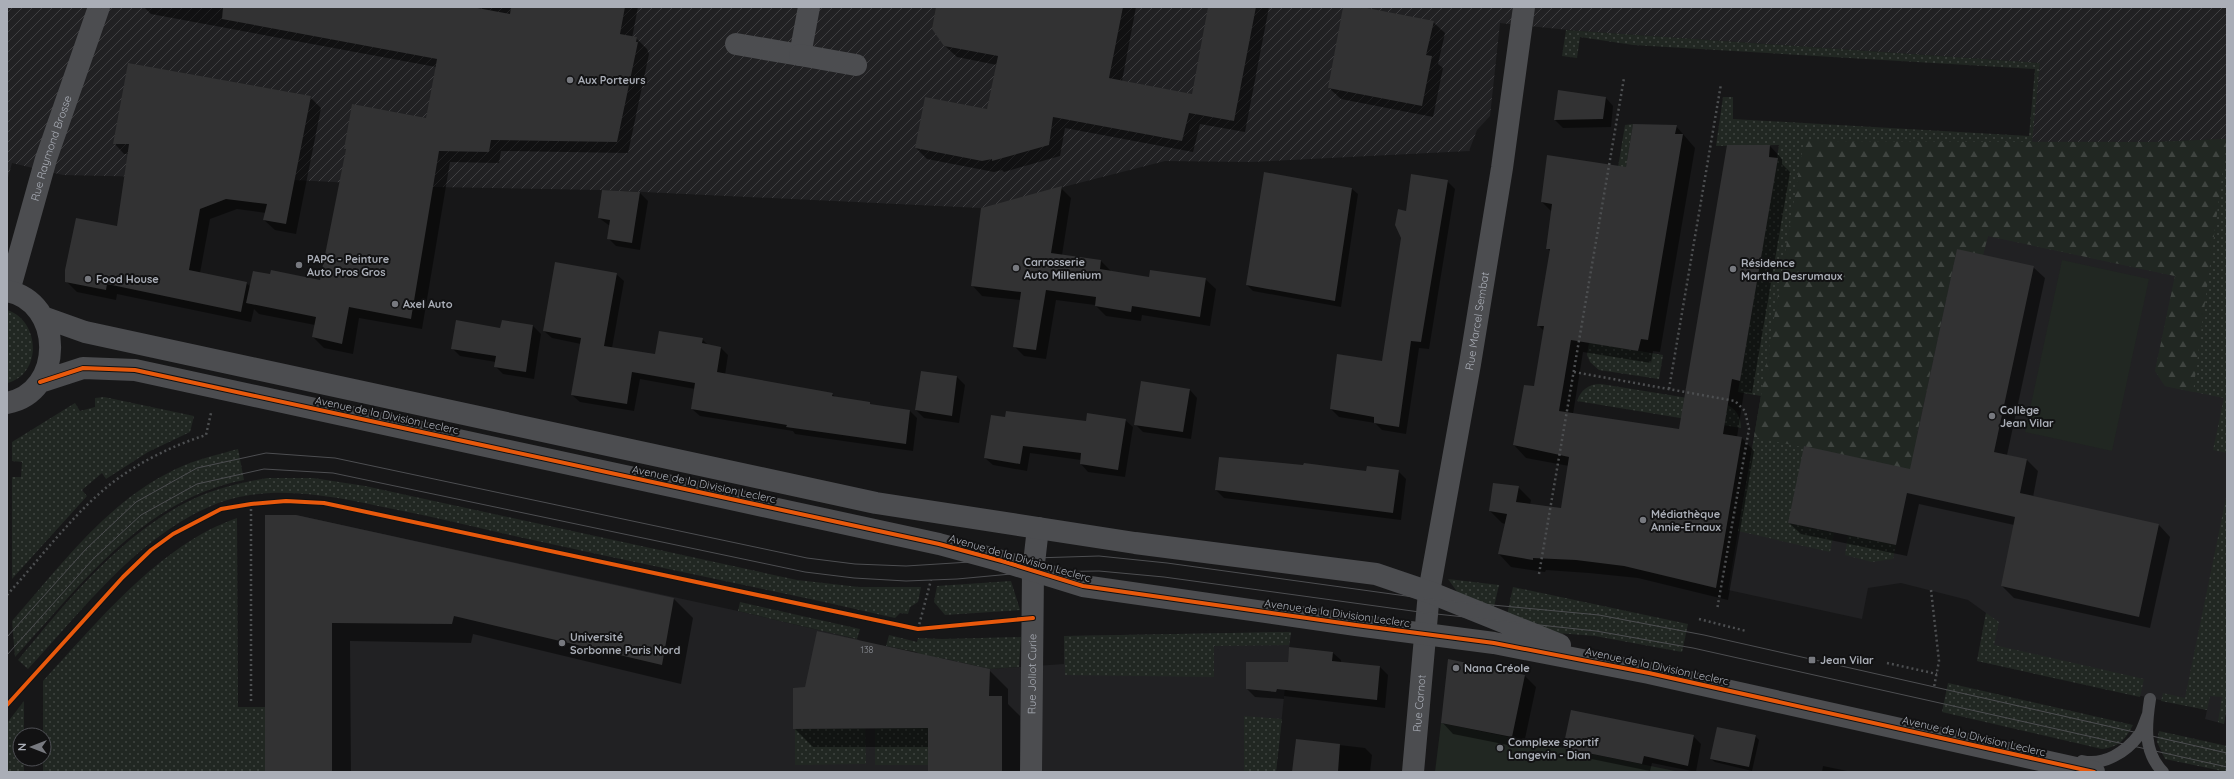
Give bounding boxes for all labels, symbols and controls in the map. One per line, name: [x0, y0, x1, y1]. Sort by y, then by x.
place label: Aux Porteurs: [578, 73, 645, 87]
marker: Aux Porteurs: [565, 75, 575, 85]
street label: Rue Raymond Brosse: [28, 93, 75, 202]
place label: PAPG - Peinture Auto Pros Gros: [307, 252, 390, 279]
place label: Carrosserie Auto Millenium: [1024, 255, 1101, 282]
place label: Résidence Martha Desrumaux: [1741, 256, 1843, 283]
marker: PAPG - Peinture Auto Pros Gros: [294, 260, 304, 270]
marker: Carrosserie Auto Millenium: [1011, 263, 1021, 273]
marker: Résidence Martha Desrumaux: [1728, 264, 1738, 274]
street label: Rue Marcel Sembat: [1462, 270, 1492, 371]
place label: Food House: [96, 272, 159, 286]
marker: Food House: [83, 274, 93, 284]
place label: Axel Auto: [403, 297, 453, 311]
marker: Axel Auto: [390, 299, 400, 309]
street label: Avenue de la Division Leclerc: [314, 393, 461, 437]
place label: Collège Jean Vilar: [2000, 403, 2054, 430]
marker: Collège Jean Vilar: [1987, 411, 1997, 421]
street label: Avenue de la Division Leclerc: [631, 462, 778, 506]
place label: Médiathèque Annie-Ernaux: [1651, 507, 1721, 534]
marker: Médiathèque Annie-Ernaux: [1638, 515, 1648, 525]
street label: Avenue de la Division Leclerc: [948, 531, 1093, 585]
street label: Avenue de la Division Leclerc: [1263, 596, 1411, 630]
place label: Université Sorbonne Paris Nord: [570, 630, 680, 657]
street label: Rue Joliot Curie: [1025, 634, 1039, 714]
marker: Université Sorbonne Paris Nord: [557, 638, 567, 648]
house number: 138: [861, 644, 874, 655]
street label: Avenue de la Division Leclerc: [1584, 644, 1731, 688]
place label: Jean Vilar: [1820, 653, 1874, 667]
marker: Jean Vilar: [1807, 655, 1817, 665]
place label: Nana Créole: [1464, 661, 1530, 675]
marker: Nana Créole: [1451, 663, 1461, 673]
street label: Rue Carnot: [1410, 674, 1429, 733]
street label: Avenue de la Division Leclerc: [1901, 713, 2047, 759]
north arrow: [12, 727, 52, 767]
place label: Complexe sportif Langevin - Dian: [1508, 735, 1599, 762]
text: N: [15, 743, 29, 751]
marker: Complexe sportif Langevin - Dian: [1495, 743, 1505, 753]

